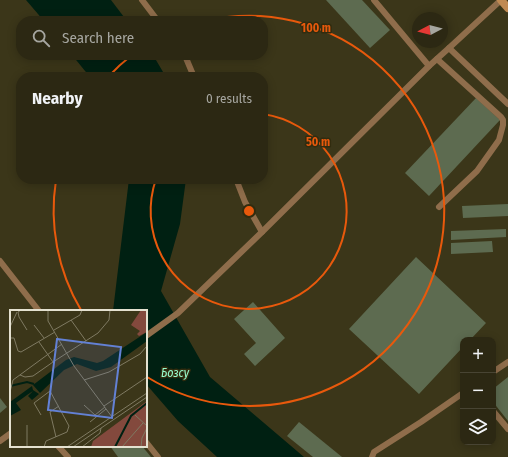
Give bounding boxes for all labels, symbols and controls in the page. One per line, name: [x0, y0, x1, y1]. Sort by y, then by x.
north arrow: [412, 12, 448, 48]
search box: [16, 16, 268, 60]
text: 100 m: [301, 21, 331, 35]
icon: search: [30, 27, 52, 49]
text: Search here: [62, 29, 134, 47]
text: Nearby: [32, 88, 83, 109]
text: 0 results: [206, 91, 252, 106]
text: 50 m: [306, 135, 330, 149]
centre of rings: [242, 204, 256, 218]
inset map: [10, 310, 147, 447]
map controls: [460, 337, 496, 445]
button: +: [460, 337, 496, 373]
water label: Бозсу: [161, 366, 190, 380]
button: −: [460, 373, 496, 409]
button: layers: [460, 409, 496, 445]

